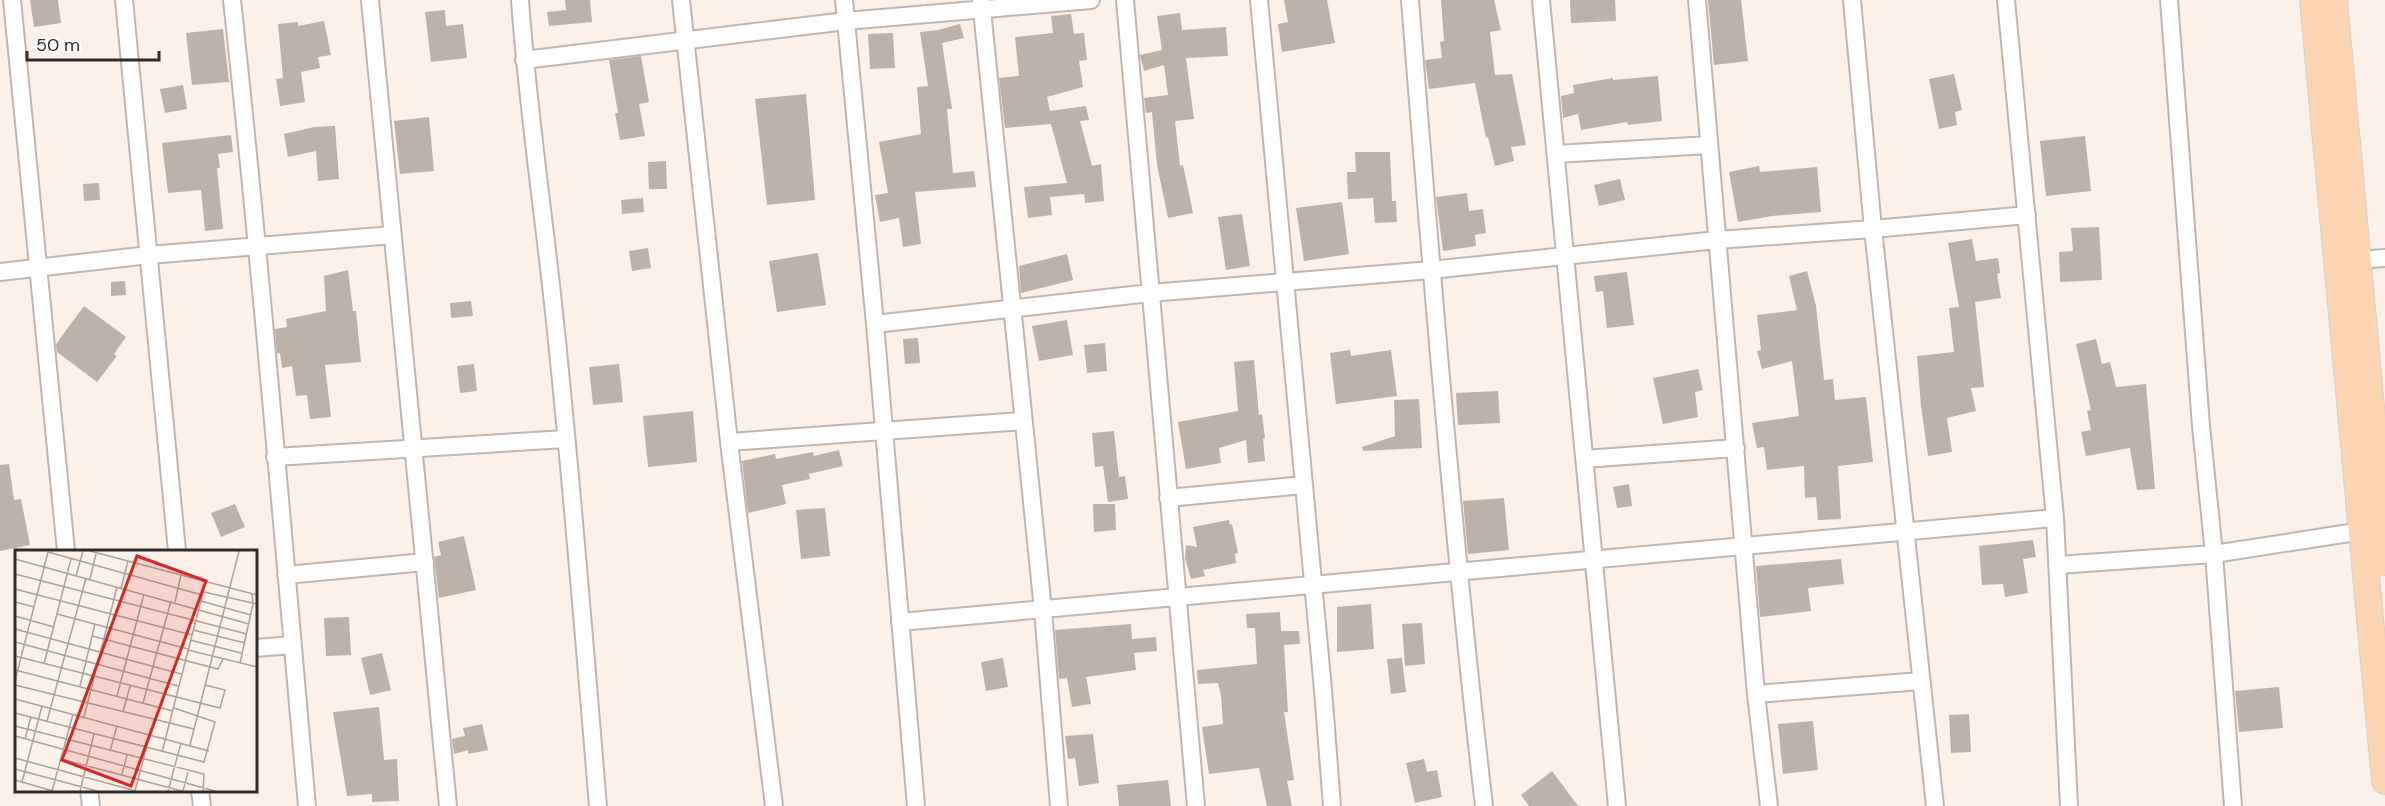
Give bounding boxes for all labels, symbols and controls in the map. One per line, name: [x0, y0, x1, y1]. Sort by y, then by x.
scale bar: [27, 24, 159, 62]
text: 50 m: [36, 33, 80, 57]
inset map: [15, 550, 256, 791]

